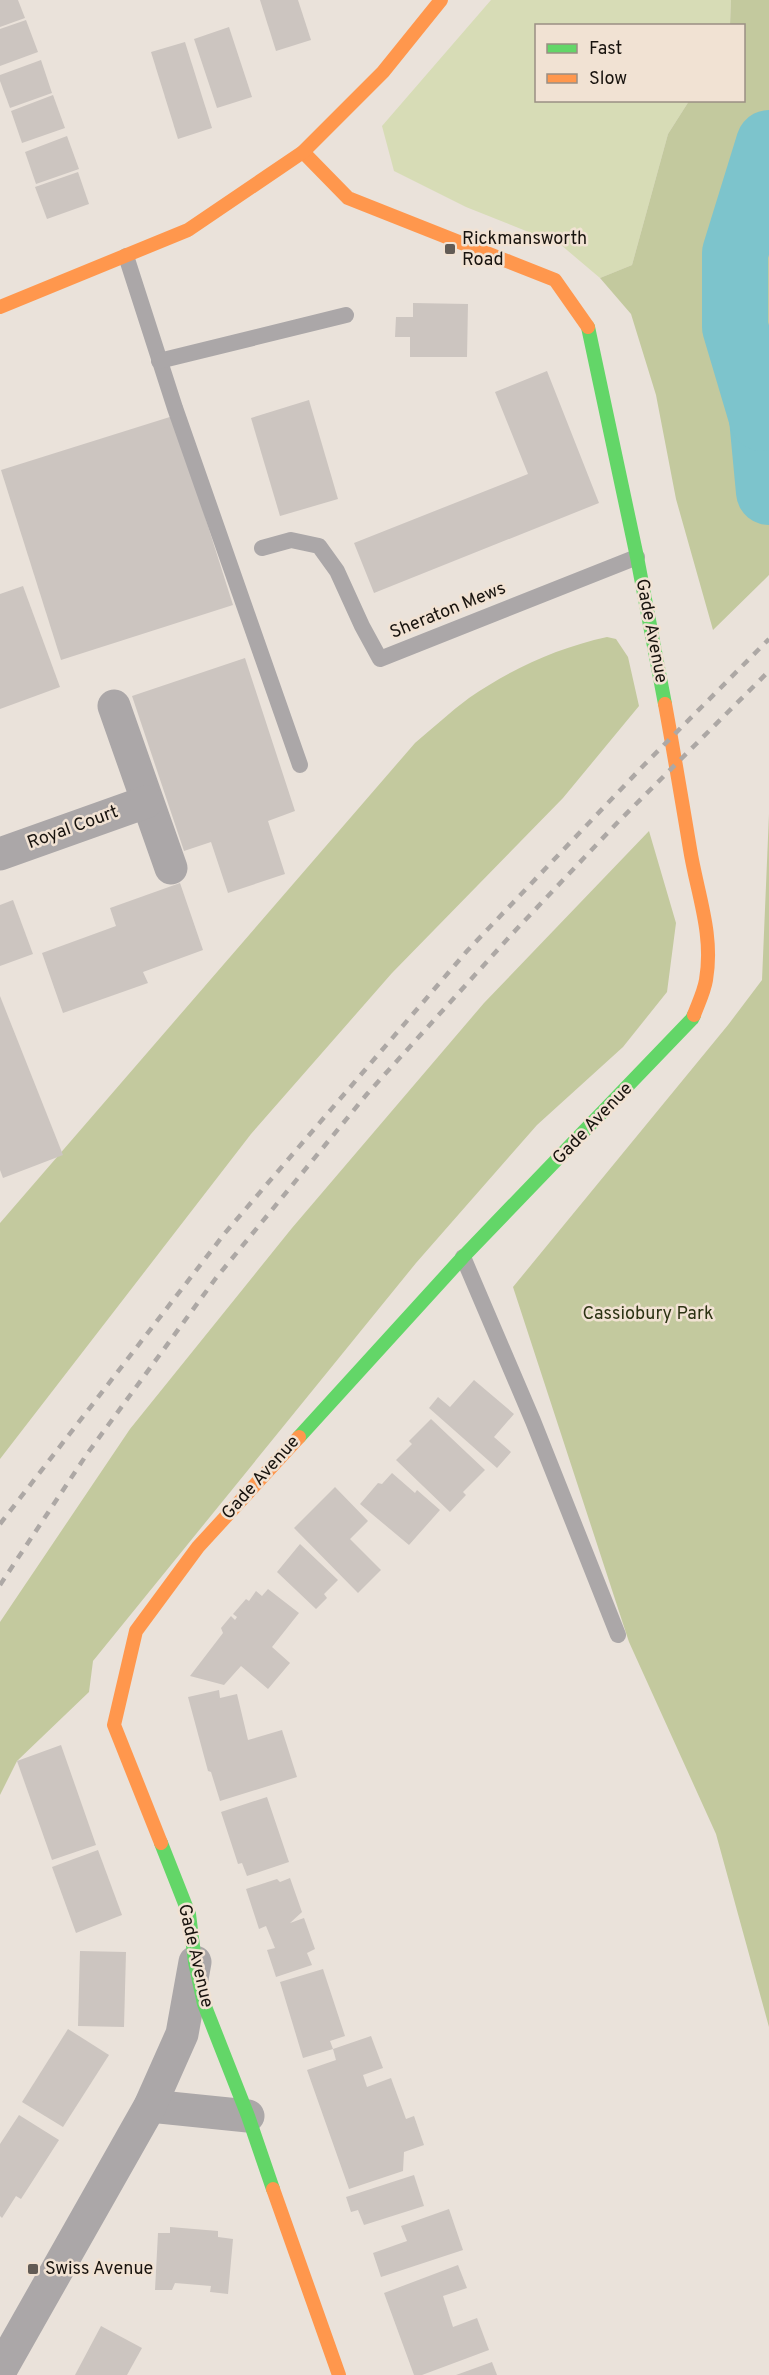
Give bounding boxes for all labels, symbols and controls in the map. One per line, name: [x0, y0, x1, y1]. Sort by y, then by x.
legend: [535, 24, 745, 102]
text: Fast: [589, 38, 622, 61]
text: Slow: [589, 68, 627, 91]
place label: Rickmansworth Road: [462, 228, 587, 272]
marker: Rickmansworth Road: [443, 242, 457, 256]
street label: Sheraton Mews: [387, 577, 509, 645]
street label: Gade Avenue: [630, 577, 672, 685]
street label: Royal Court: [24, 801, 122, 855]
street label: Gade Avenue: [548, 1078, 638, 1170]
park label: Cassiobury Park: [582, 1303, 714, 1326]
street label: Gade Avenue: [217, 1431, 305, 1525]
street label: Gade Avenue: [172, 1902, 218, 2010]
place label: Swiss Avenue: [45, 2258, 153, 2281]
marker: Swiss Avenue: [26, 2262, 40, 2276]

